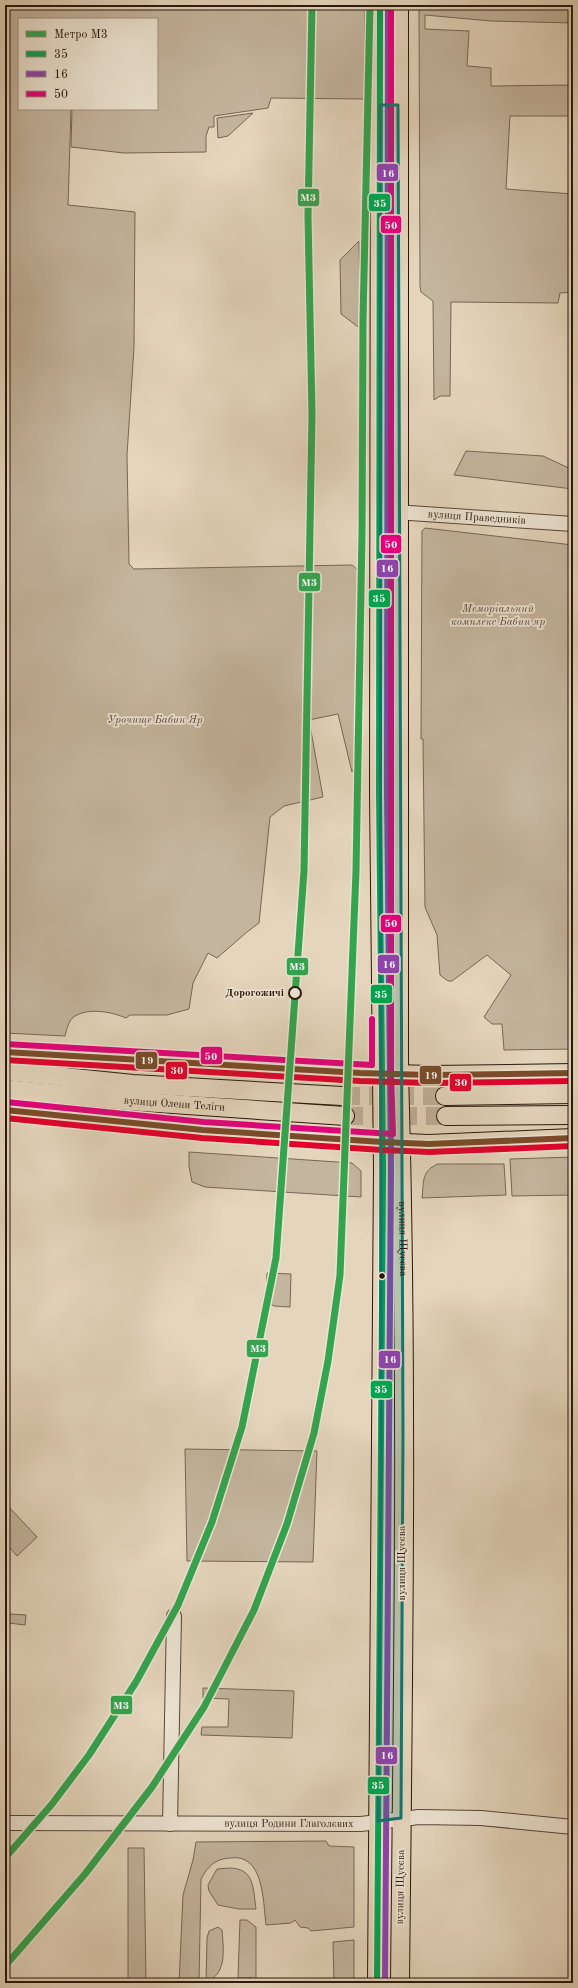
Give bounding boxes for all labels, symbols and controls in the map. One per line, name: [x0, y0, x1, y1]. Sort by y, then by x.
legend: [18, 18, 158, 110]
text: Метро M3: [54, 29, 108, 41]
text: 35: [54, 48, 68, 61]
text: 16: [54, 69, 68, 81]
text: 50: [54, 88, 68, 101]
line badge: 16: [376, 163, 399, 182]
text: 16: [382, 169, 394, 180]
line badge: M3: [297, 188, 320, 207]
text: M3: [300, 193, 316, 204]
line badge: 35: [368, 193, 391, 212]
text: 35: [374, 199, 386, 210]
line badge: 50: [380, 215, 402, 234]
text: 50: [385, 221, 397, 232]
street label: вулиця Праведників: [427, 509, 526, 526]
line badge: 50: [380, 534, 402, 554]
text: 50: [385, 540, 397, 551]
line badge: 16: [376, 559, 399, 578]
text: 16: [381, 564, 393, 575]
line badge: M3: [298, 572, 321, 592]
text: M3: [301, 578, 317, 589]
line badge: 35: [368, 589, 391, 608]
text: 35: [373, 594, 385, 605]
park label: Меморіальний комплекс Бабин яр: [451, 604, 545, 628]
park label: Урочище Бабин Яр: [107, 715, 203, 726]
line badge: 50: [380, 914, 402, 933]
text: 50: [385, 919, 397, 930]
line badge: 16: [377, 954, 400, 974]
line badge: M3: [286, 957, 309, 976]
text: 16: [383, 960, 395, 971]
text: M3: [289, 962, 305, 973]
line badge: 35: [370, 984, 393, 1004]
marker: Дорогожичі: [288, 986, 302, 1000]
place label: Дорогожичі: [225, 988, 284, 999]
text: 35: [375, 990, 387, 1001]
line badge: 50: [200, 1046, 223, 1065]
line badge: 19: [135, 1051, 158, 1070]
text: 50: [205, 1052, 217, 1063]
text: 19: [141, 1056, 153, 1067]
line badge: 30: [165, 1061, 188, 1080]
line badge: 19: [419, 1065, 442, 1085]
text: 30: [171, 1066, 183, 1077]
text: 19: [425, 1071, 437, 1082]
line badge: 30: [449, 1073, 472, 1092]
text: 30: [455, 1078, 467, 1089]
street label: вулиця Олени Теліги: [123, 1095, 225, 1113]
street label: вулиця Щусєва: [397, 1201, 409, 1277]
unlabelled marker: [377, 1271, 387, 1281]
line badge: M3: [246, 1339, 269, 1358]
text: M3: [250, 1344, 266, 1355]
line badge: 16: [378, 1350, 401, 1369]
text: 16: [384, 1355, 396, 1366]
line badge: 35: [370, 1380, 393, 1399]
text: 35: [375, 1385, 387, 1396]
street label: вулиця Щусєва: [397, 1525, 408, 1600]
line badge: M3: [110, 1695, 133, 1715]
text: M3: [113, 1701, 129, 1712]
line badge: 16: [375, 1746, 398, 1765]
text: 16: [381, 1751, 393, 1762]
line badge: 35: [367, 1776, 390, 1795]
text: 35: [372, 1781, 384, 1792]
street label: вулиця Родини Глаголєвих: [224, 1818, 354, 1829]
street label: вулиця Щусєва: [395, 1849, 407, 1924]

